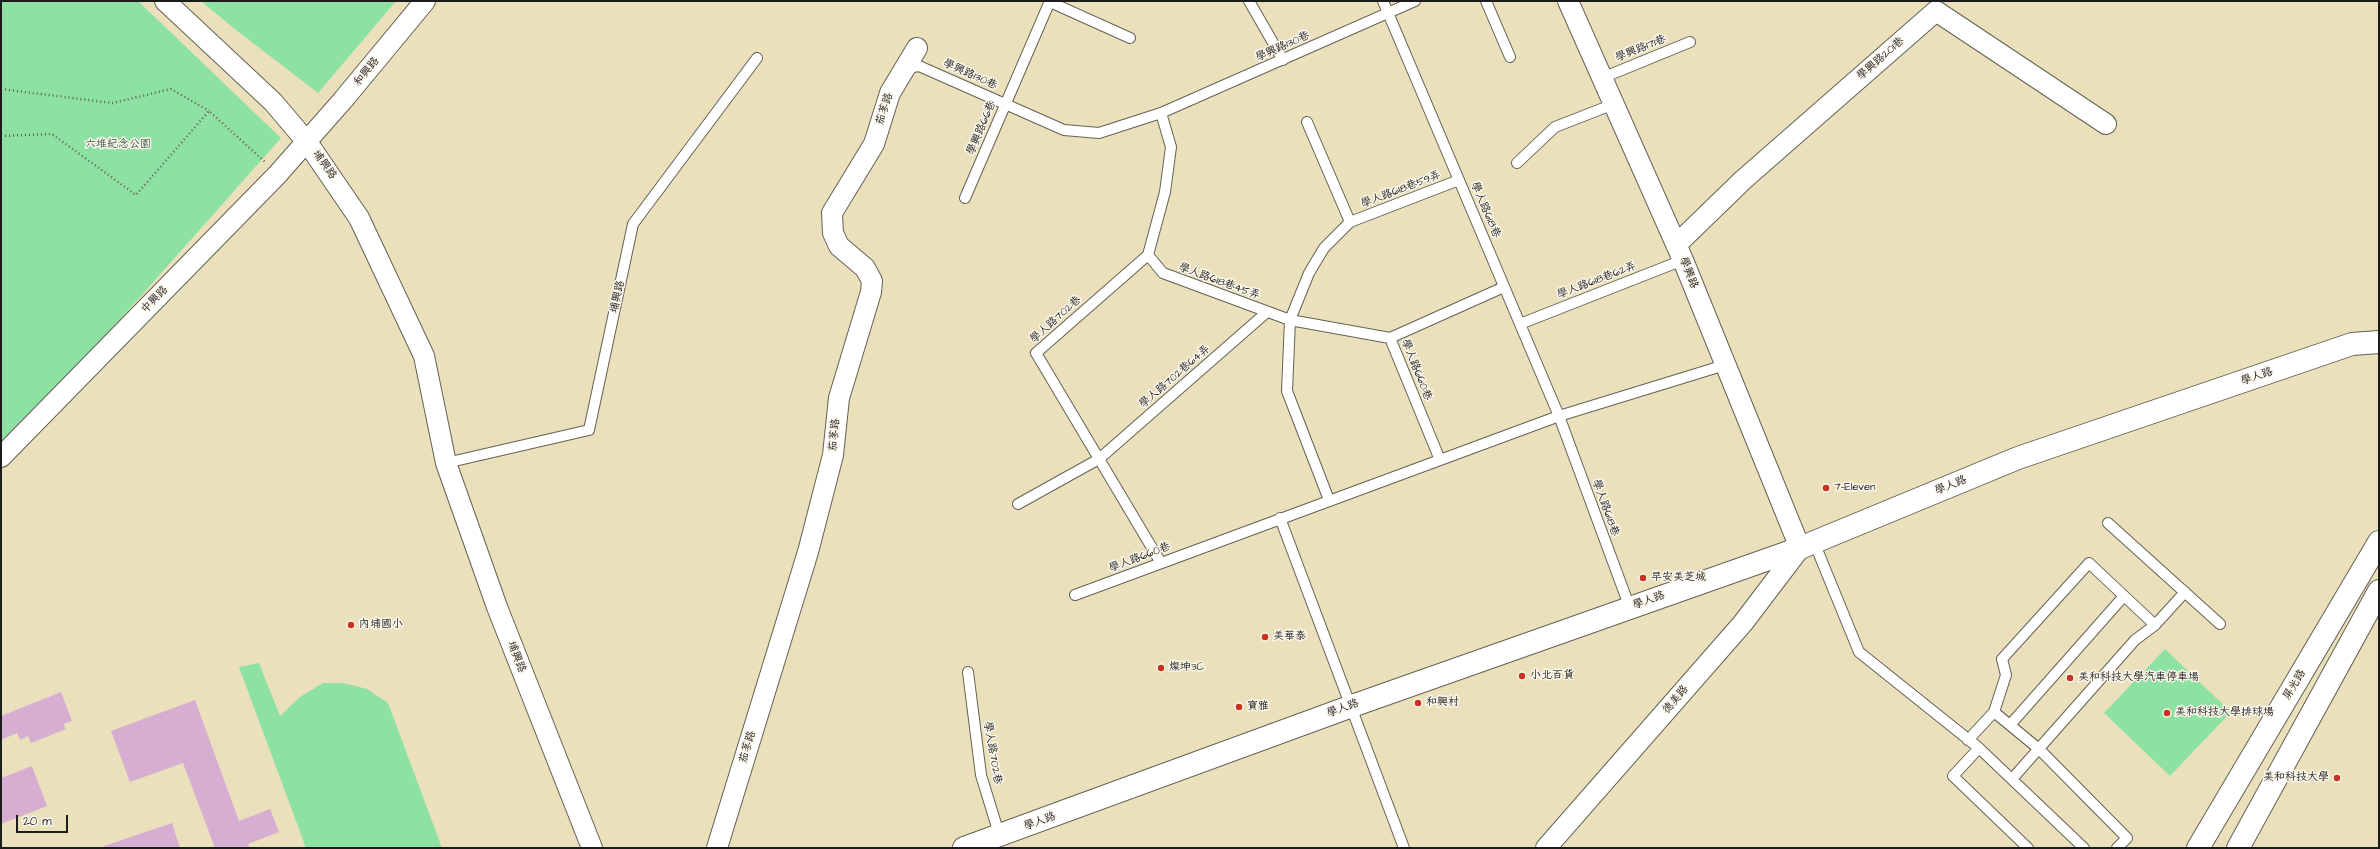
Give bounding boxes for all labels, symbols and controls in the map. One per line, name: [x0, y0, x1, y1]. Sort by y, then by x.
street label: 學興路130巷: [1254, 29, 1312, 65]
street label: 學興路171巷: [1614, 33, 1668, 65]
street label: 學興路201巷: [1855, 35, 1907, 83]
street label: 和興路: [351, 55, 383, 89]
street label: 學興路130巷: [941, 57, 999, 93]
street label: 茄苳路: [874, 91, 896, 127]
street label: 學興路66巷: [965, 99, 999, 157]
park label: 六堆紀念公園: [85, 138, 151, 152]
street label: 埔興路: [309, 148, 339, 182]
street label: 學人路618巷59弄: [1359, 169, 1443, 211]
street label: 學人路618巷: [1467, 180, 1503, 240]
street label: 學興路: [1676, 255, 1700, 291]
street label: 學人路618巷62弄: [1556, 260, 1638, 302]
street label: 學人路618巷45弄: [1176, 261, 1262, 303]
street label: 埔興路: [608, 279, 628, 315]
street label: 中興路: [139, 284, 171, 316]
street label: 學人路702巷: [1028, 294, 1084, 346]
street label: 學人路660巷: [1398, 338, 1434, 402]
street label: 學人路702巷64弄: [1137, 343, 1213, 411]
street label: 學人路: [2239, 365, 2275, 389]
street label: 茄苳路: [827, 418, 843, 452]
street label: 學人路: [1933, 474, 1969, 498]
street label: 學人路618巷: [1589, 478, 1621, 538]
place label: 7-Eleven: [1834, 481, 1876, 495]
marker: 7-Eleven: [1821, 483, 1831, 493]
street label: 學人路660巷: [1107, 540, 1173, 576]
place label: 早安美芝城: [1651, 571, 1706, 585]
marker: 早安美芝城: [1638, 573, 1648, 583]
street label: 學人路: [1631, 589, 1667, 613]
place label: 內埔國小: [359, 618, 403, 632]
marker: 內埔國小: [346, 620, 356, 630]
place label: 美華泰: [1273, 630, 1306, 644]
marker: 美華泰: [1260, 632, 1270, 642]
street label: 埔興路: [504, 639, 528, 675]
place label: 燦坤3C: [1169, 661, 1204, 675]
marker: 燦坤3C: [1156, 663, 1166, 673]
street label: 屏光路: [2281, 667, 2309, 703]
place label: 小北百貨: [1530, 669, 1574, 683]
marker: 小北百貨: [1517, 671, 1527, 681]
place label: 美和科技大學汽車停車場: [2078, 671, 2199, 685]
marker: 美和科技大學汽車停車場: [2065, 673, 2075, 683]
street label: 德美路: [1660, 683, 1692, 717]
place label: 和興村: [1426, 696, 1459, 710]
street label: 學人路: [1325, 697, 1361, 721]
marker: 和興村: [1413, 698, 1423, 708]
place label: 寶雅: [1247, 700, 1269, 714]
marker: 寶雅: [1234, 702, 1244, 712]
place label: 美和科技大學排球場: [2175, 706, 2274, 720]
marker: 美和科技大學排球場: [2162, 708, 2172, 718]
street label: 學人路702巷: [980, 720, 1004, 786]
street label: 茄苳路: [737, 729, 759, 765]
place label: 美和科技大學: [2263, 771, 2329, 785]
marker: 美和科技大學: [2332, 773, 2342, 783]
scale bar: [18, 807, 70, 833]
street label: 學人路: [1022, 810, 1058, 834]
text: 20 m: [23, 813, 52, 830]

